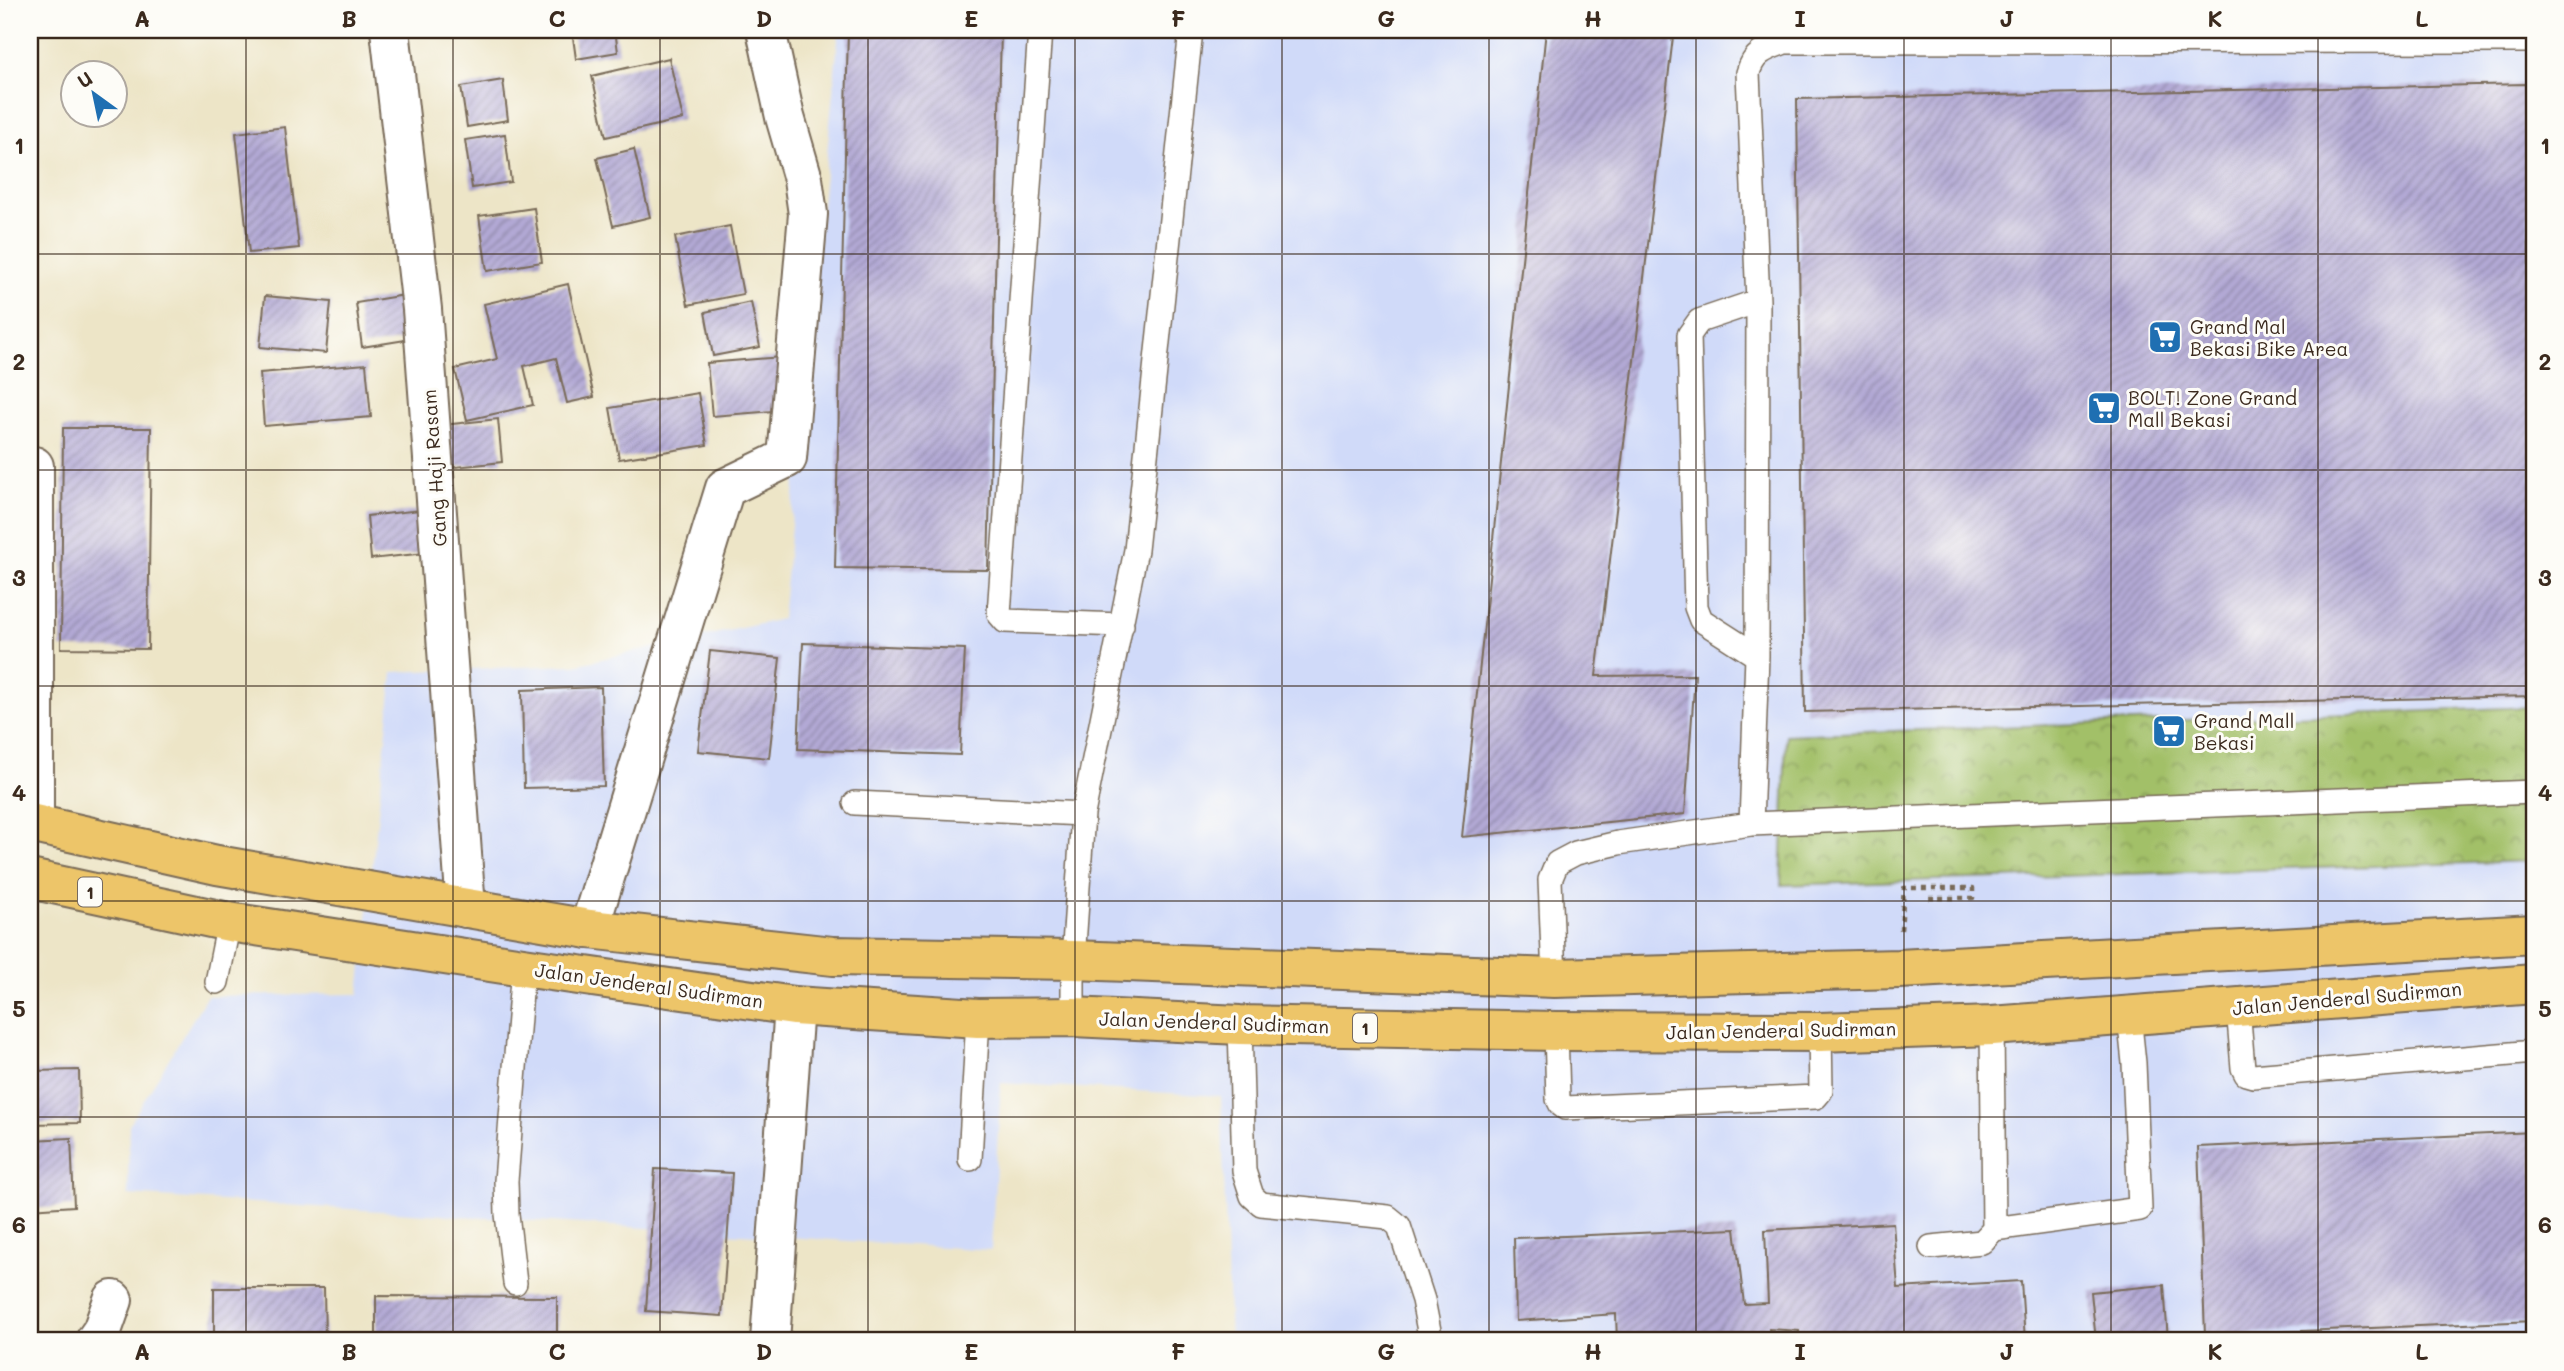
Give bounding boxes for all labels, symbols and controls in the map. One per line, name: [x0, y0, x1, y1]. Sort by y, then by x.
text: A: [134, 3, 150, 33]
text: B: [341, 3, 357, 33]
text: C: [548, 3, 566, 33]
text: D: [756, 3, 772, 33]
text: E: [964, 3, 978, 33]
text: F: [1171, 3, 1185, 33]
text: G: [1377, 3, 1395, 33]
text: H: [1584, 3, 1602, 33]
text: I: [1794, 3, 1806, 33]
text: J: [1999, 3, 2015, 33]
text: K: [2207, 3, 2223, 33]
text: L: [2415, 3, 2429, 33]
north arrow: [60, 60, 130, 130]
text: U: [72, 65, 97, 93]
text: 1: [14, 130, 24, 160]
text: 1: [2540, 130, 2550, 160]
place label: Grand Mal Bekasi Bike Area: [2190, 314, 2348, 361]
supermarket icon: Grand Mal Bekasi Bike Area: [2146, 318, 2184, 356]
text: 2: [13, 346, 25, 376]
text: 2: [2539, 346, 2551, 376]
place label: BOLT! Zone Grand Mall Bekasi: [2128, 385, 2297, 432]
street label: Gang Haji Rasam: [416, 389, 452, 547]
supermarket icon: BOLT! Zone Grand Mall Bekasi: [2085, 389, 2123, 427]
text: 3: [12, 562, 26, 592]
text: 3: [2538, 562, 2552, 592]
place label: Grand Mall Bekasi: [2194, 708, 2295, 755]
supermarket icon: Grand Mall Bekasi: [2150, 712, 2188, 750]
text: 4: [12, 777, 26, 807]
text: 4: [2538, 777, 2552, 807]
road number: 1: [78, 878, 102, 906]
street label: Jalan Jenderal Sudirman: [533, 957, 765, 1013]
street label: Jalan Jenderal Sudirman: [2231, 976, 2463, 1020]
text: 5: [12, 993, 26, 1023]
text: 5: [2538, 993, 2552, 1023]
street label: Jalan Jenderal Sudirman: [1099, 1005, 1329, 1039]
road number: 1: [1353, 1014, 1377, 1042]
street label: Jalan Jenderal Sudirman: [1666, 1015, 1896, 1045]
text: 6: [12, 1209, 26, 1239]
text: 6: [2538, 1209, 2552, 1239]
text: A: [134, 1336, 150, 1366]
text: B: [341, 1336, 357, 1366]
text: C: [548, 1336, 566, 1366]
text: D: [756, 1336, 772, 1366]
text: E: [964, 1336, 978, 1366]
text: F: [1171, 1336, 1185, 1366]
text: G: [1377, 1336, 1395, 1366]
text: H: [1584, 1336, 1602, 1366]
text: I: [1794, 1336, 1806, 1366]
text: J: [1999, 1336, 2015, 1366]
text: K: [2207, 1336, 2223, 1366]
text: L: [2415, 1336, 2429, 1366]

